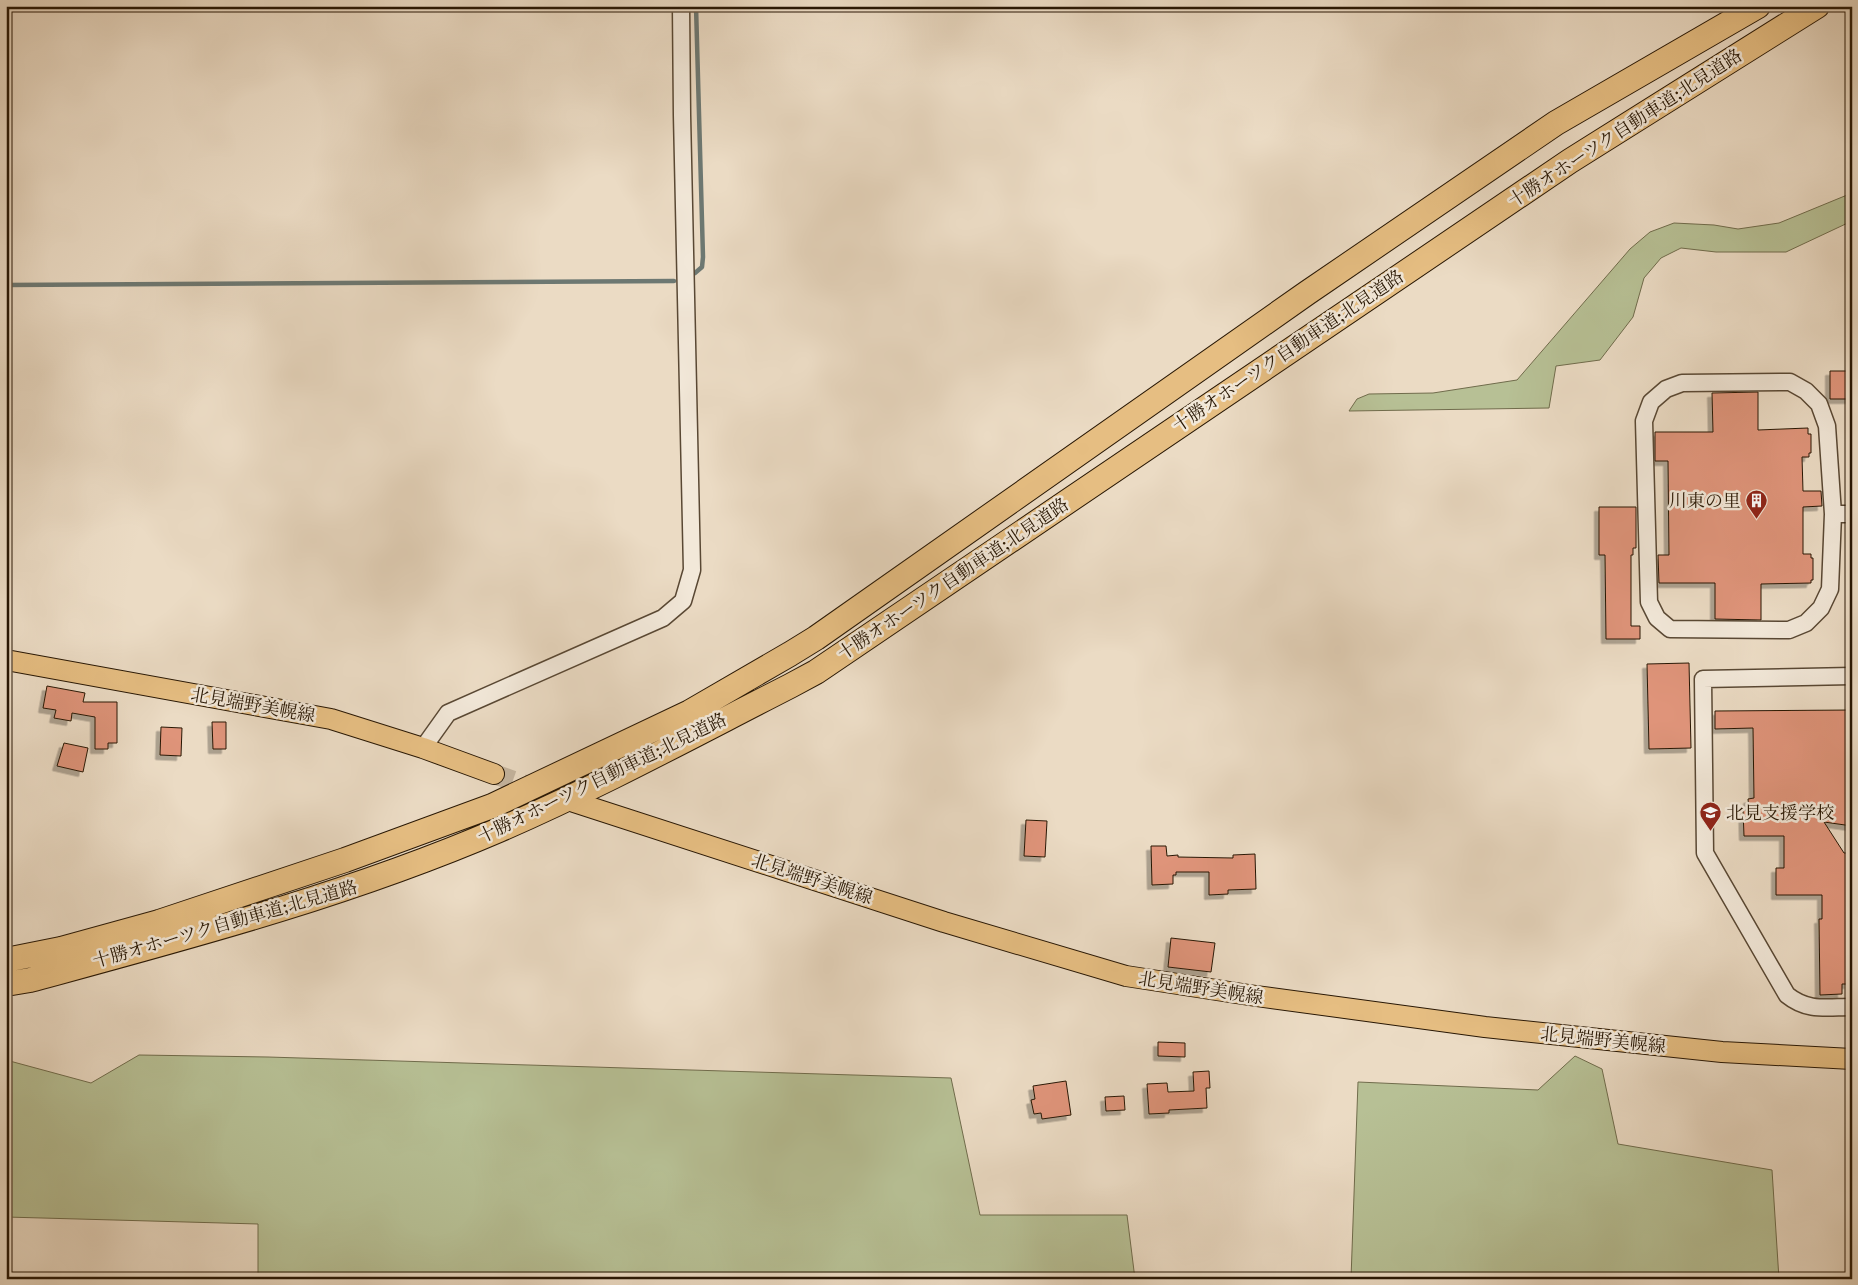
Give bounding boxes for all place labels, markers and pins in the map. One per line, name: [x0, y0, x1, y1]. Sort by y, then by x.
building icon: 川東の里: [1745, 489, 1769, 520]
place label: 川東の里: [1669, 490, 1741, 512]
school or university icon: 北見支援学校: [1698, 801, 1722, 832]
place label: 北見支援学校: [1726, 802, 1834, 824]

